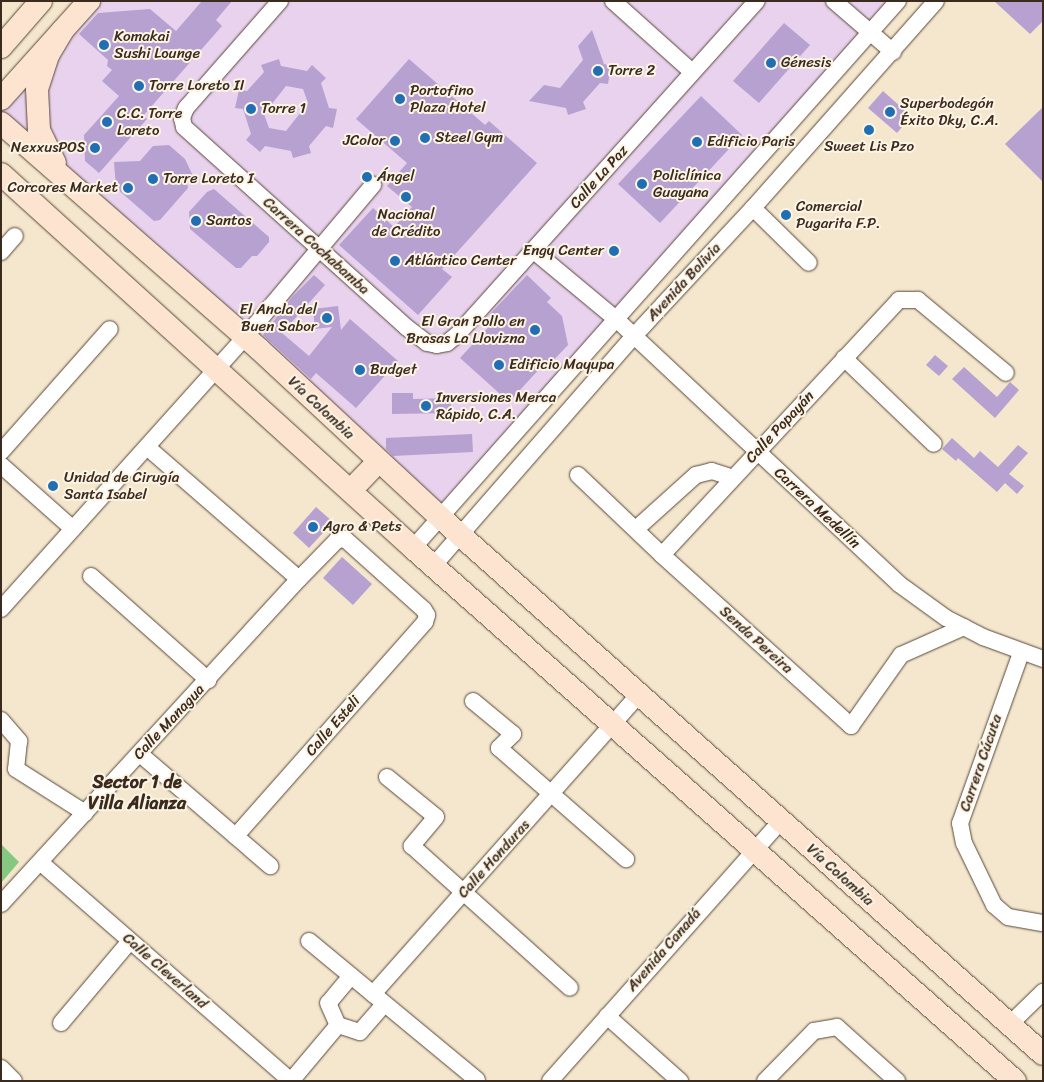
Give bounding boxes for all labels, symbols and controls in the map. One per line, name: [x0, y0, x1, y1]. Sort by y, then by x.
place label: Komakai Sushi Lounge: [114, 27, 200, 62]
marker: Komakai Sushi Lounge: [98, 39, 110, 51]
place label: Génesis: [781, 54, 831, 72]
marker: Génesis: [765, 57, 777, 69]
place label: Torre 2: [608, 62, 655, 80]
marker: Torre 2: [592, 65, 604, 77]
place label: Torre Loreto II: [149, 77, 244, 95]
marker: Torre Loreto II: [133, 80, 145, 92]
place label: Portofino Plaza Hotel: [410, 81, 486, 116]
marker: Portofino Plaza Hotel: [394, 93, 406, 105]
place label: Superbodegón Éxito Dky, C.A.: [900, 94, 999, 129]
place label: Torre 1: [261, 100, 306, 118]
marker: Torre 1: [245, 103, 257, 115]
place label: C.C. Torre Loreto: [117, 104, 183, 139]
marker: Superbodegón Éxito Dky, C.A.: [884, 106, 896, 118]
marker: C.C. Torre Loreto: [101, 116, 113, 128]
marker: Sweet Lis Pzo: [863, 124, 875, 136]
place label: Steel Gym: [435, 129, 503, 147]
place label: JColor: [343, 132, 385, 150]
marker: Steel Gym: [419, 132, 431, 144]
place label: Edificio Paris: [707, 133, 795, 151]
marker: JColor: [389, 135, 401, 147]
marker: Edificio Paris: [691, 136, 703, 148]
place label: Sweet Lis Pzo: [823, 138, 915, 156]
place label: NexxusPOS: [11, 139, 85, 157]
marker: NexxusPOS: [89, 142, 101, 154]
street label: Calle La Paz: [566, 142, 632, 212]
place label: Policlínica Guayana: [653, 166, 721, 201]
place label: Ángel: [377, 168, 414, 186]
place label: Torre Loreto I: [163, 170, 254, 188]
marker: Ángel: [361, 171, 373, 183]
marker: Torre Loreto I: [147, 173, 159, 185]
marker: Policlínica Guayana: [635, 177, 649, 191]
place label: Corcores Market: [8, 179, 118, 197]
marker: Corcores Market: [122, 182, 134, 194]
marker: Nacional de Crédito: [400, 191, 412, 203]
street label: Carrera Cochabamba: [259, 193, 373, 299]
place label: Comercial Pugarita F.P.: [796, 197, 881, 232]
place label: Nacional de Crédito: [372, 205, 440, 240]
marker: Comercial Pugarita F.P.: [780, 209, 792, 221]
place label: Santos: [206, 212, 251, 230]
marker: Santos: [190, 215, 202, 227]
street label: Avenida Bolivia: [643, 239, 725, 325]
place label: Engy Center: [523, 242, 604, 260]
marker: Engy Center: [608, 245, 620, 257]
place label: Atlántico Center: [405, 252, 517, 270]
marker: Atlántico Center: [389, 255, 401, 267]
place label: El Ancla del Buen Sabor: [239, 300, 317, 335]
marker: El Ancla del Buen Sabor: [321, 312, 333, 324]
place label: El Gran Pollo en Brasas La Llovizna: [406, 312, 525, 347]
marker: El Gran Pollo en Brasas La Llovizna: [529, 324, 541, 336]
place label: Edificio Mayupa: [509, 356, 614, 374]
marker: Edificio Mayupa: [493, 359, 505, 371]
place label: Budget: [370, 361, 417, 379]
marker: Budget: [354, 364, 366, 376]
street label: Vía Colombia: [284, 373, 358, 443]
street label: Calle Popayán: [742, 387, 818, 467]
place label: Inversiones Merca Rápido, C.A.: [436, 388, 556, 423]
marker: Inversiones Merca Rápido, C.A.: [420, 400, 432, 412]
street label: Carrera Medellín: [770, 464, 864, 552]
place label: Unidad de Cirugía Santa Isabel: [64, 468, 180, 503]
marker: Unidad de Cirugía Santa Isabel: [46, 479, 60, 493]
place label: Agro & Pets: [323, 518, 402, 536]
marker: Agro & Pets: [307, 521, 319, 533]
street label: Senda Pereira: [715, 602, 797, 678]
street label: Calle Managua: [130, 681, 208, 763]
street label: Calle Esteli: [302, 692, 364, 760]
street label: Carrera Cúcuta: [956, 712, 1006, 814]
district label: Sector 1 de Villa Alianza: [88, 772, 186, 814]
street label: Calle Honduras: [454, 816, 534, 902]
street label: Vía Colombia: [803, 840, 877, 910]
street label: Avenida Canadá: [623, 905, 705, 995]
street label: Calle Cleverland: [119, 929, 211, 1013]

